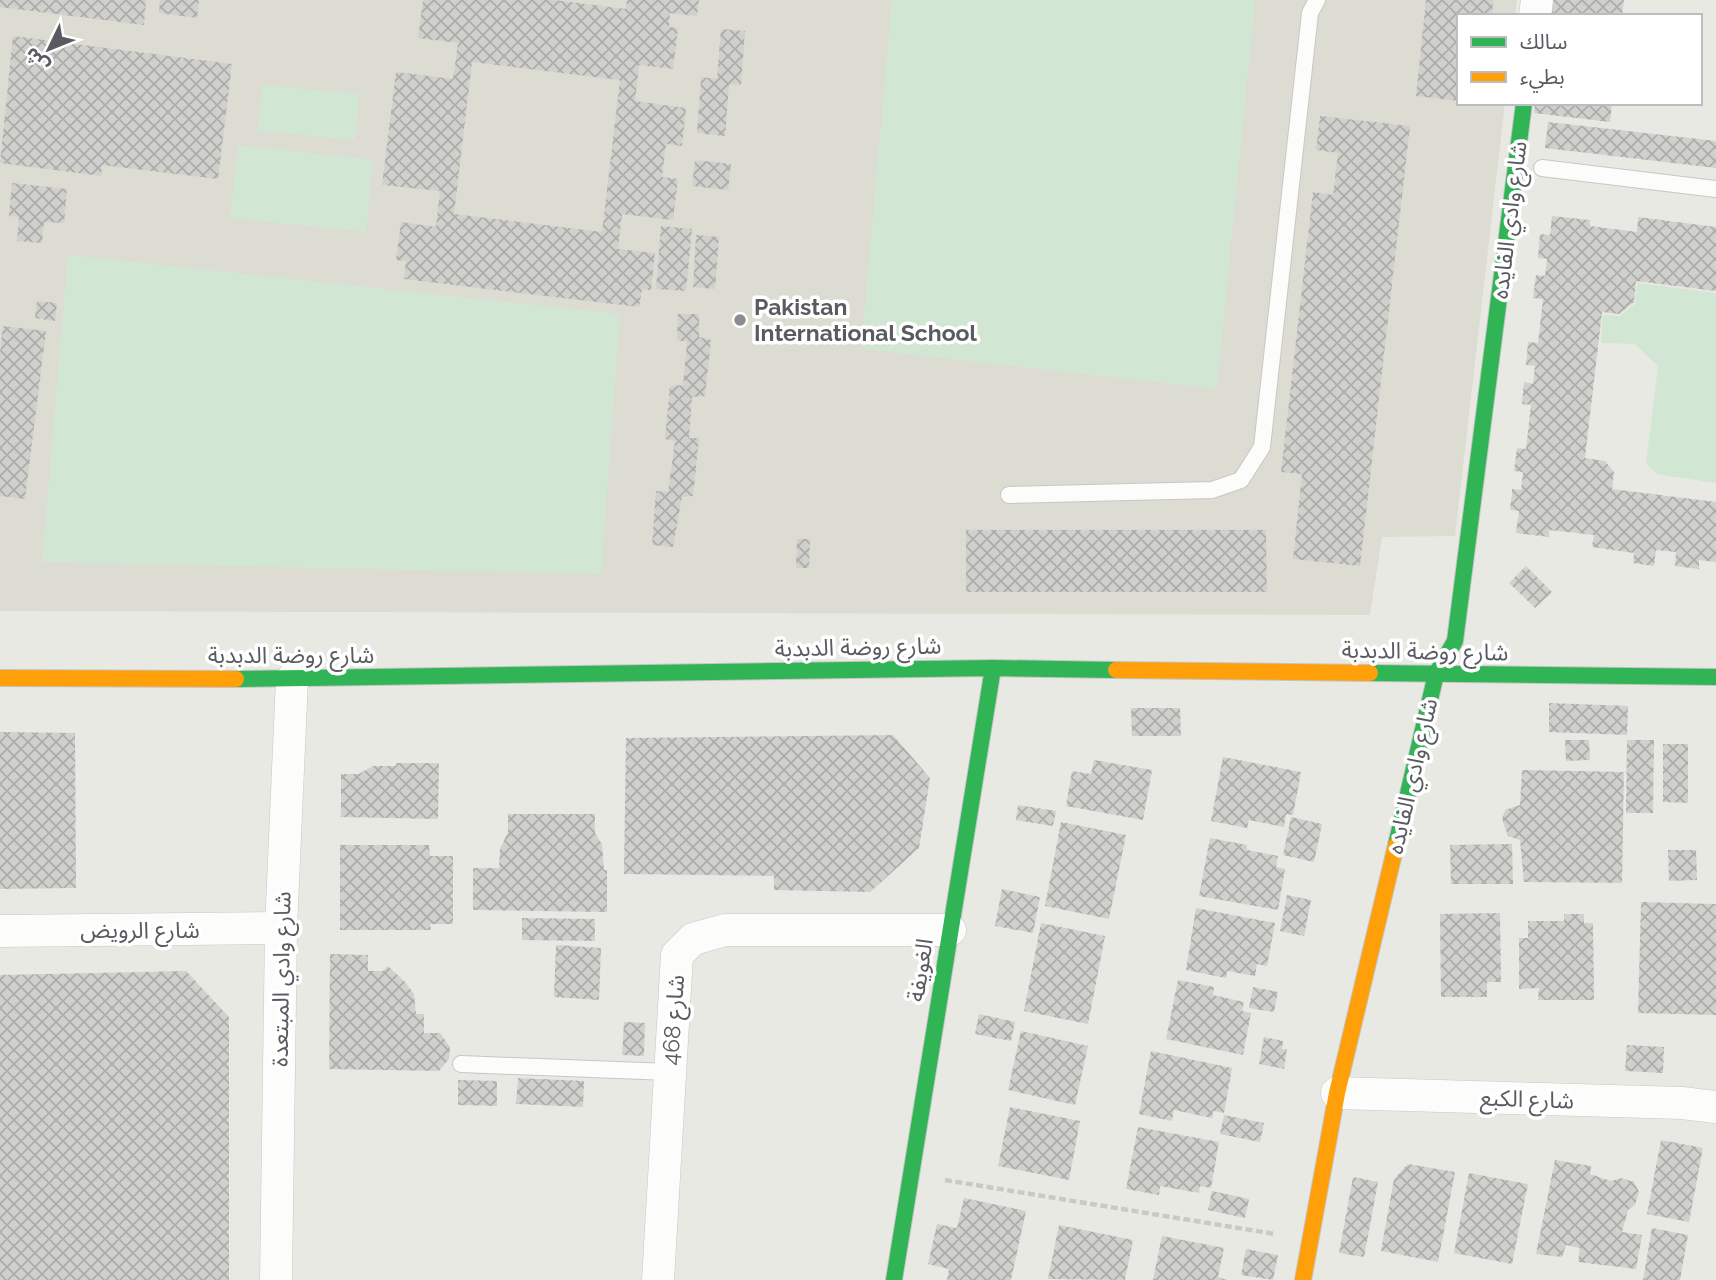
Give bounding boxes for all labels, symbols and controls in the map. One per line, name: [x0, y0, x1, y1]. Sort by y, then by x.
north arrow: [14, 14, 84, 84]
legend: [1457, 14, 1702, 105]
text: سالك: [1520, 29, 1567, 54]
text: ش: [20, 44, 53, 78]
text: بطيء: [1520, 64, 1565, 93]
street label: شارع وادي الفايده: [1485, 140, 1536, 301]
place label: Pakistan International School: [754, 293, 978, 346]
marker: Pakistan International School: [732, 312, 748, 328]
street label: شارع روضة الدبدبة: [774, 632, 942, 665]
street label: شارع روضة الدبدبة: [1341, 636, 1509, 669]
street label: شارع روضة الدبدبة: [208, 641, 374, 672]
street label: شارع وادي الفايده: [1381, 696, 1447, 857]
street label: شارع وادي المبتعدة: [265, 891, 300, 1067]
street label: شارع الرويض: [80, 916, 200, 947]
street label: الغويفة: [901, 936, 939, 1004]
street label: شارع 468: [656, 974, 693, 1066]
street label: شارع الكبع: [1479, 1083, 1574, 1118]

